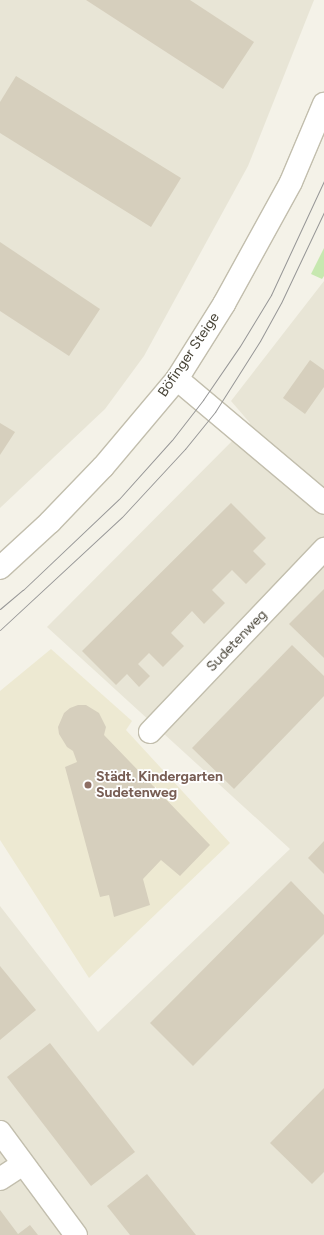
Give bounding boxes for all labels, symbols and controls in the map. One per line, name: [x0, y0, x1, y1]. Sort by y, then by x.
street label: Böfinger Steige: [155, 310, 223, 400]
street label: Sudetenweg: [203, 607, 271, 675]
place label: Städt. Kindergarten Sudetenweg: [96, 769, 223, 802]
marker: Städt. Kindergarten Sudetenweg: [83, 780, 93, 790]

